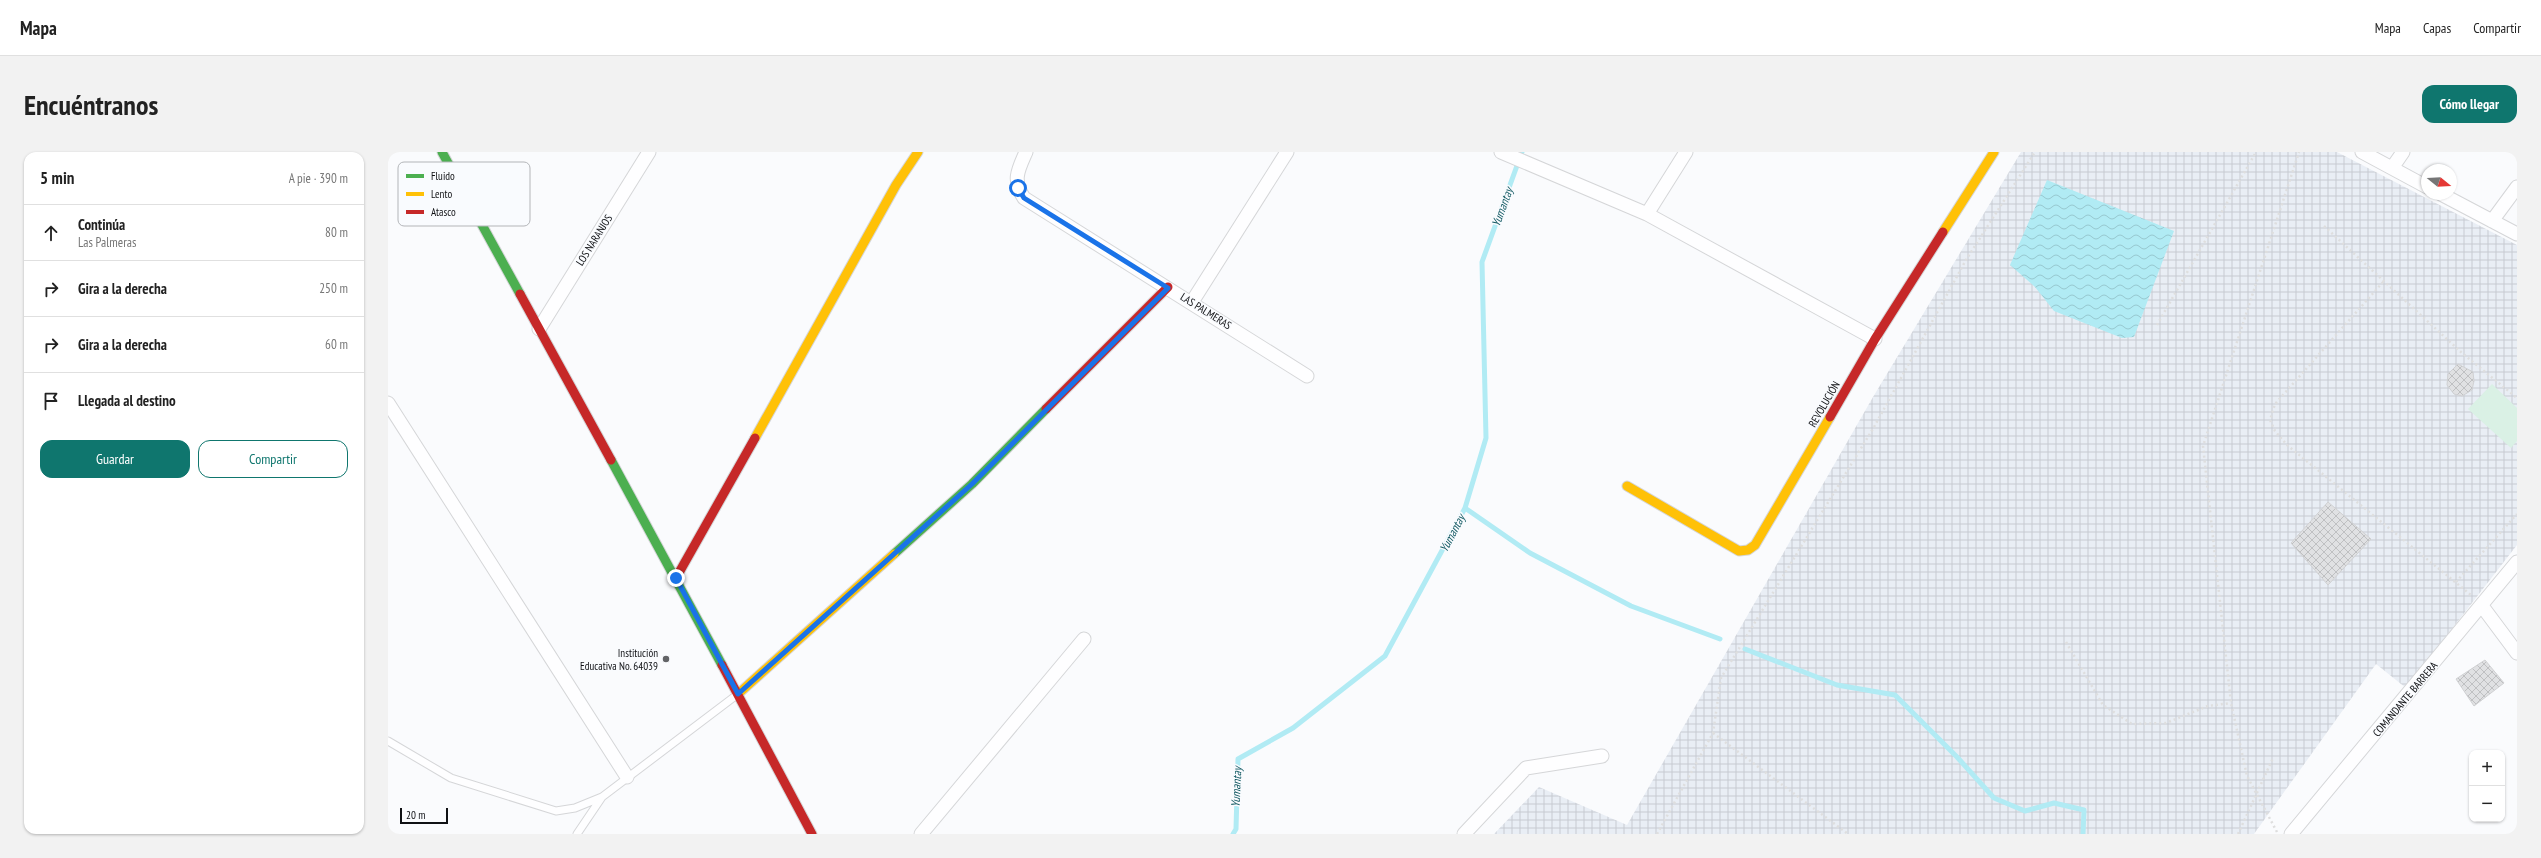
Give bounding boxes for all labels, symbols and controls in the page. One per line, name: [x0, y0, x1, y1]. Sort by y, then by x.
text: Mapa: [20, 16, 57, 40]
text: Mapa: [2375, 19, 2401, 37]
text: Capas: [2423, 19, 2451, 37]
text: Compartir: [2473, 19, 2521, 37]
button: Cómo llegar: [2422, 85, 2517, 123]
text: Encuéntranos: [24, 86, 158, 123]
legend: [398, 162, 530, 226]
north arrow: [2421, 164, 2457, 200]
text: 5 min: [40, 167, 74, 189]
text: Fluido: [431, 169, 455, 183]
text: A pie · 390 m: [289, 170, 348, 187]
route start: [1009, 179, 1027, 197]
water label: Yumantay: [1488, 184, 1516, 229]
text: Lento: [431, 187, 452, 201]
text: Atasco: [431, 205, 456, 219]
street label: LOS NARANJOS: [573, 212, 615, 268]
text: Continúa: [78, 215, 125, 234]
icon: ahead: [40, 222, 62, 244]
text: 80 m: [325, 224, 348, 241]
text: Las Palmeras: [78, 234, 136, 251]
icon: right: [40, 278, 62, 300]
text: Gira a la derecha: [78, 279, 167, 298]
text: 250 m: [319, 280, 348, 297]
street label: LAS PALMERAS: [1178, 290, 1234, 332]
icon: right: [40, 334, 62, 356]
text: Gira a la derecha: [78, 335, 167, 354]
text: 60 m: [325, 336, 348, 353]
street label: REVOLUCIÓN: [1805, 378, 1843, 429]
icon: arrive: [40, 390, 62, 412]
text: Llegada al destino: [78, 391, 176, 410]
button: Guardar: [40, 440, 190, 478]
button: Compartir: [198, 440, 348, 478]
water label: Yumantay: [1436, 510, 1469, 554]
route end: [667, 569, 685, 587]
place label: Institución Educativa No. 64039: [580, 646, 658, 673]
marker: Institución Educativa No. 64039: [661, 654, 671, 664]
street label: COMANDANTE BARRERA: [2370, 658, 2441, 739]
map controls: [2469, 750, 2505, 822]
button: +: [2469, 750, 2505, 786]
water label: Yumantay: [1227, 765, 1245, 808]
button: −: [2469, 786, 2505, 822]
scale bar: [400, 806, 448, 825]
text: 20 m: [406, 808, 425, 822]

